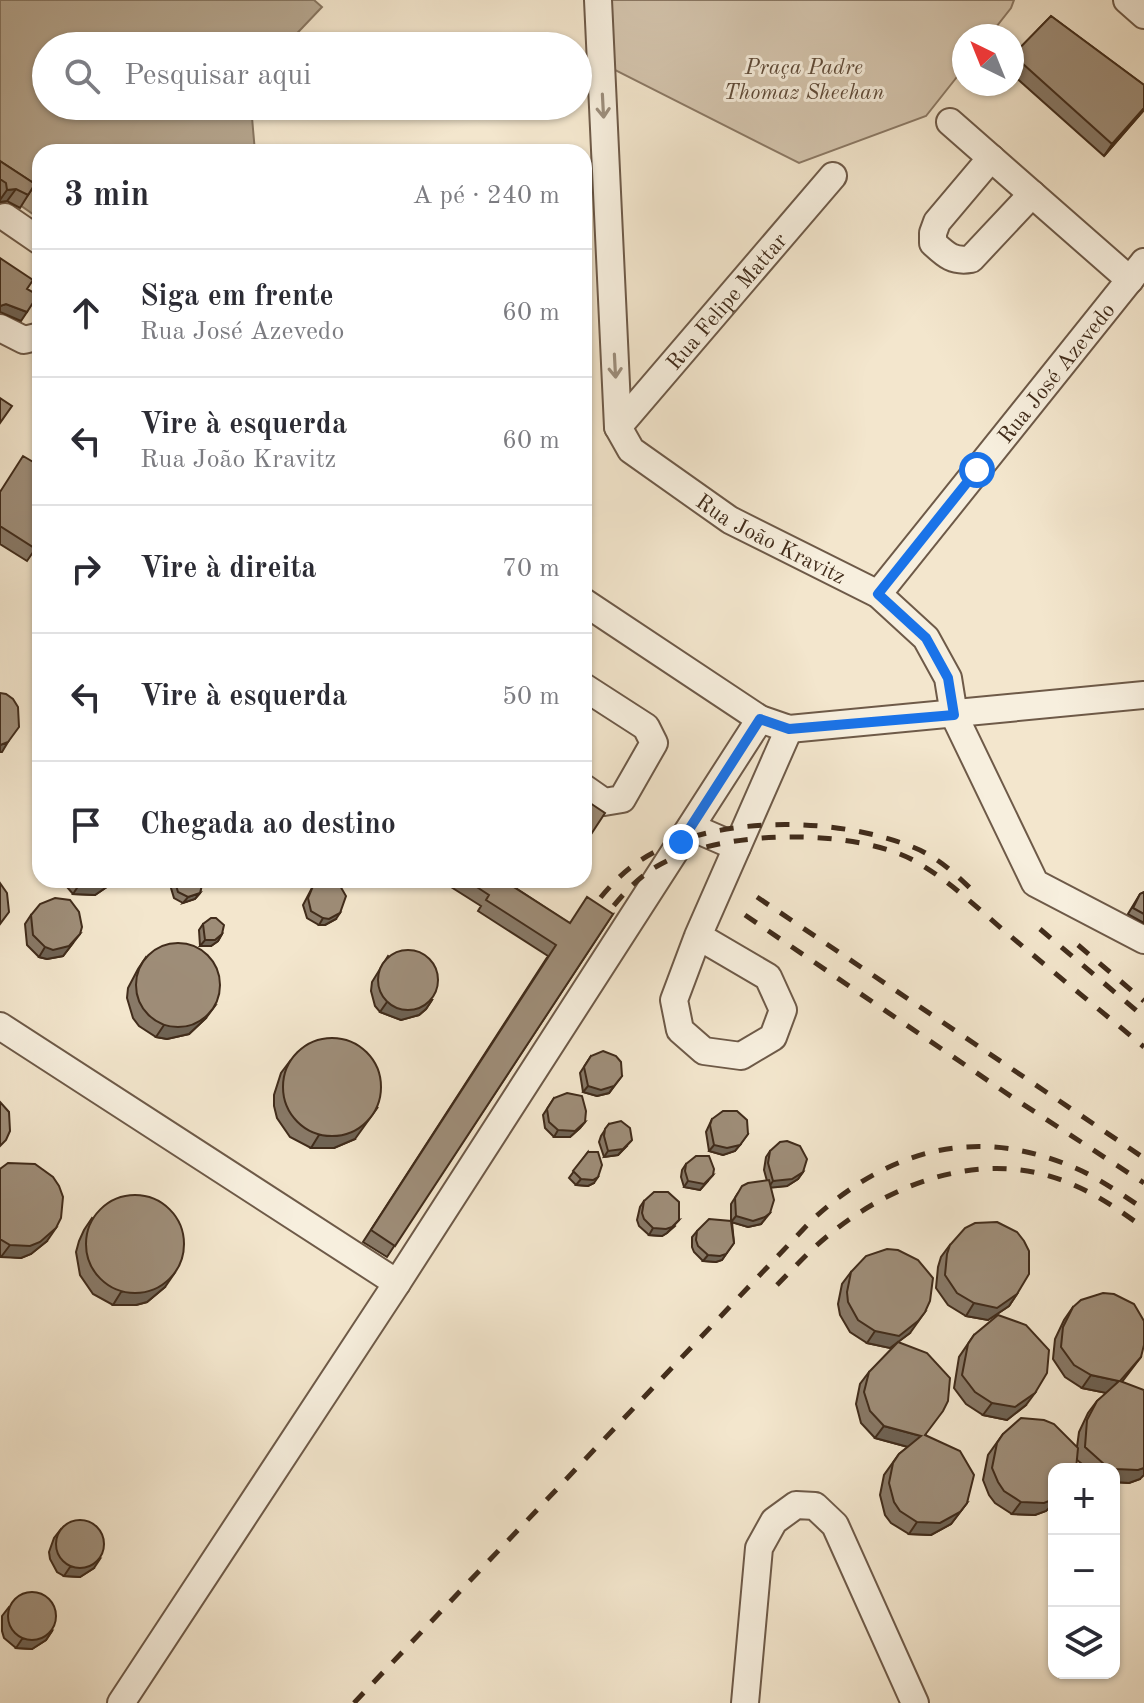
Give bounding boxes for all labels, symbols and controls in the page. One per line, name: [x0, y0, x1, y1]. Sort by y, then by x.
north arrow: [952, 24, 1024, 96]
search box: [32, 32, 592, 120]
icon: search: [60, 54, 104, 98]
park label: Praça Padre Thomaz Sheehan: [724, 57, 885, 104]
text: Pesquisar aqui: [124, 61, 311, 91]
one-way arrow: [596, 92, 611, 119]
text: 3 min: [64, 179, 149, 213]
text: A pé · 240 m: [412, 183, 560, 209]
street label: Rua Felipe Mattar: [663, 230, 792, 375]
text: Siga em frente: [140, 282, 334, 312]
icon: ahead: [64, 291, 108, 335]
street label: Rua José Azevedo: [994, 299, 1120, 448]
text: 60 m: [502, 300, 560, 326]
text: Rua José Azevedo: [140, 319, 344, 345]
one-way arrow: [608, 352, 623, 379]
text: Vire à esquerda: [140, 410, 347, 440]
icon: left: [64, 419, 108, 463]
text: 60 m: [502, 428, 560, 454]
text: Rua João Kravitz: [140, 447, 336, 473]
route start: [959, 452, 995, 488]
street label: Rua João Kravitz: [691, 491, 848, 589]
icon: right: [64, 547, 108, 591]
text: Vire à direita: [140, 554, 317, 584]
text: 70 m: [502, 556, 560, 582]
icon: left: [64, 675, 108, 719]
text: Vire à esquerda: [140, 682, 347, 712]
text: 50 m: [502, 684, 560, 710]
icon: arrive: [64, 803, 108, 847]
text: Chegada ao destino: [140, 810, 396, 840]
route end: [663, 824, 699, 860]
map controls: [1048, 1463, 1120, 1679]
button: +: [1048, 1463, 1120, 1535]
button: −: [1048, 1535, 1120, 1607]
button: layers: [1048, 1607, 1120, 1679]

